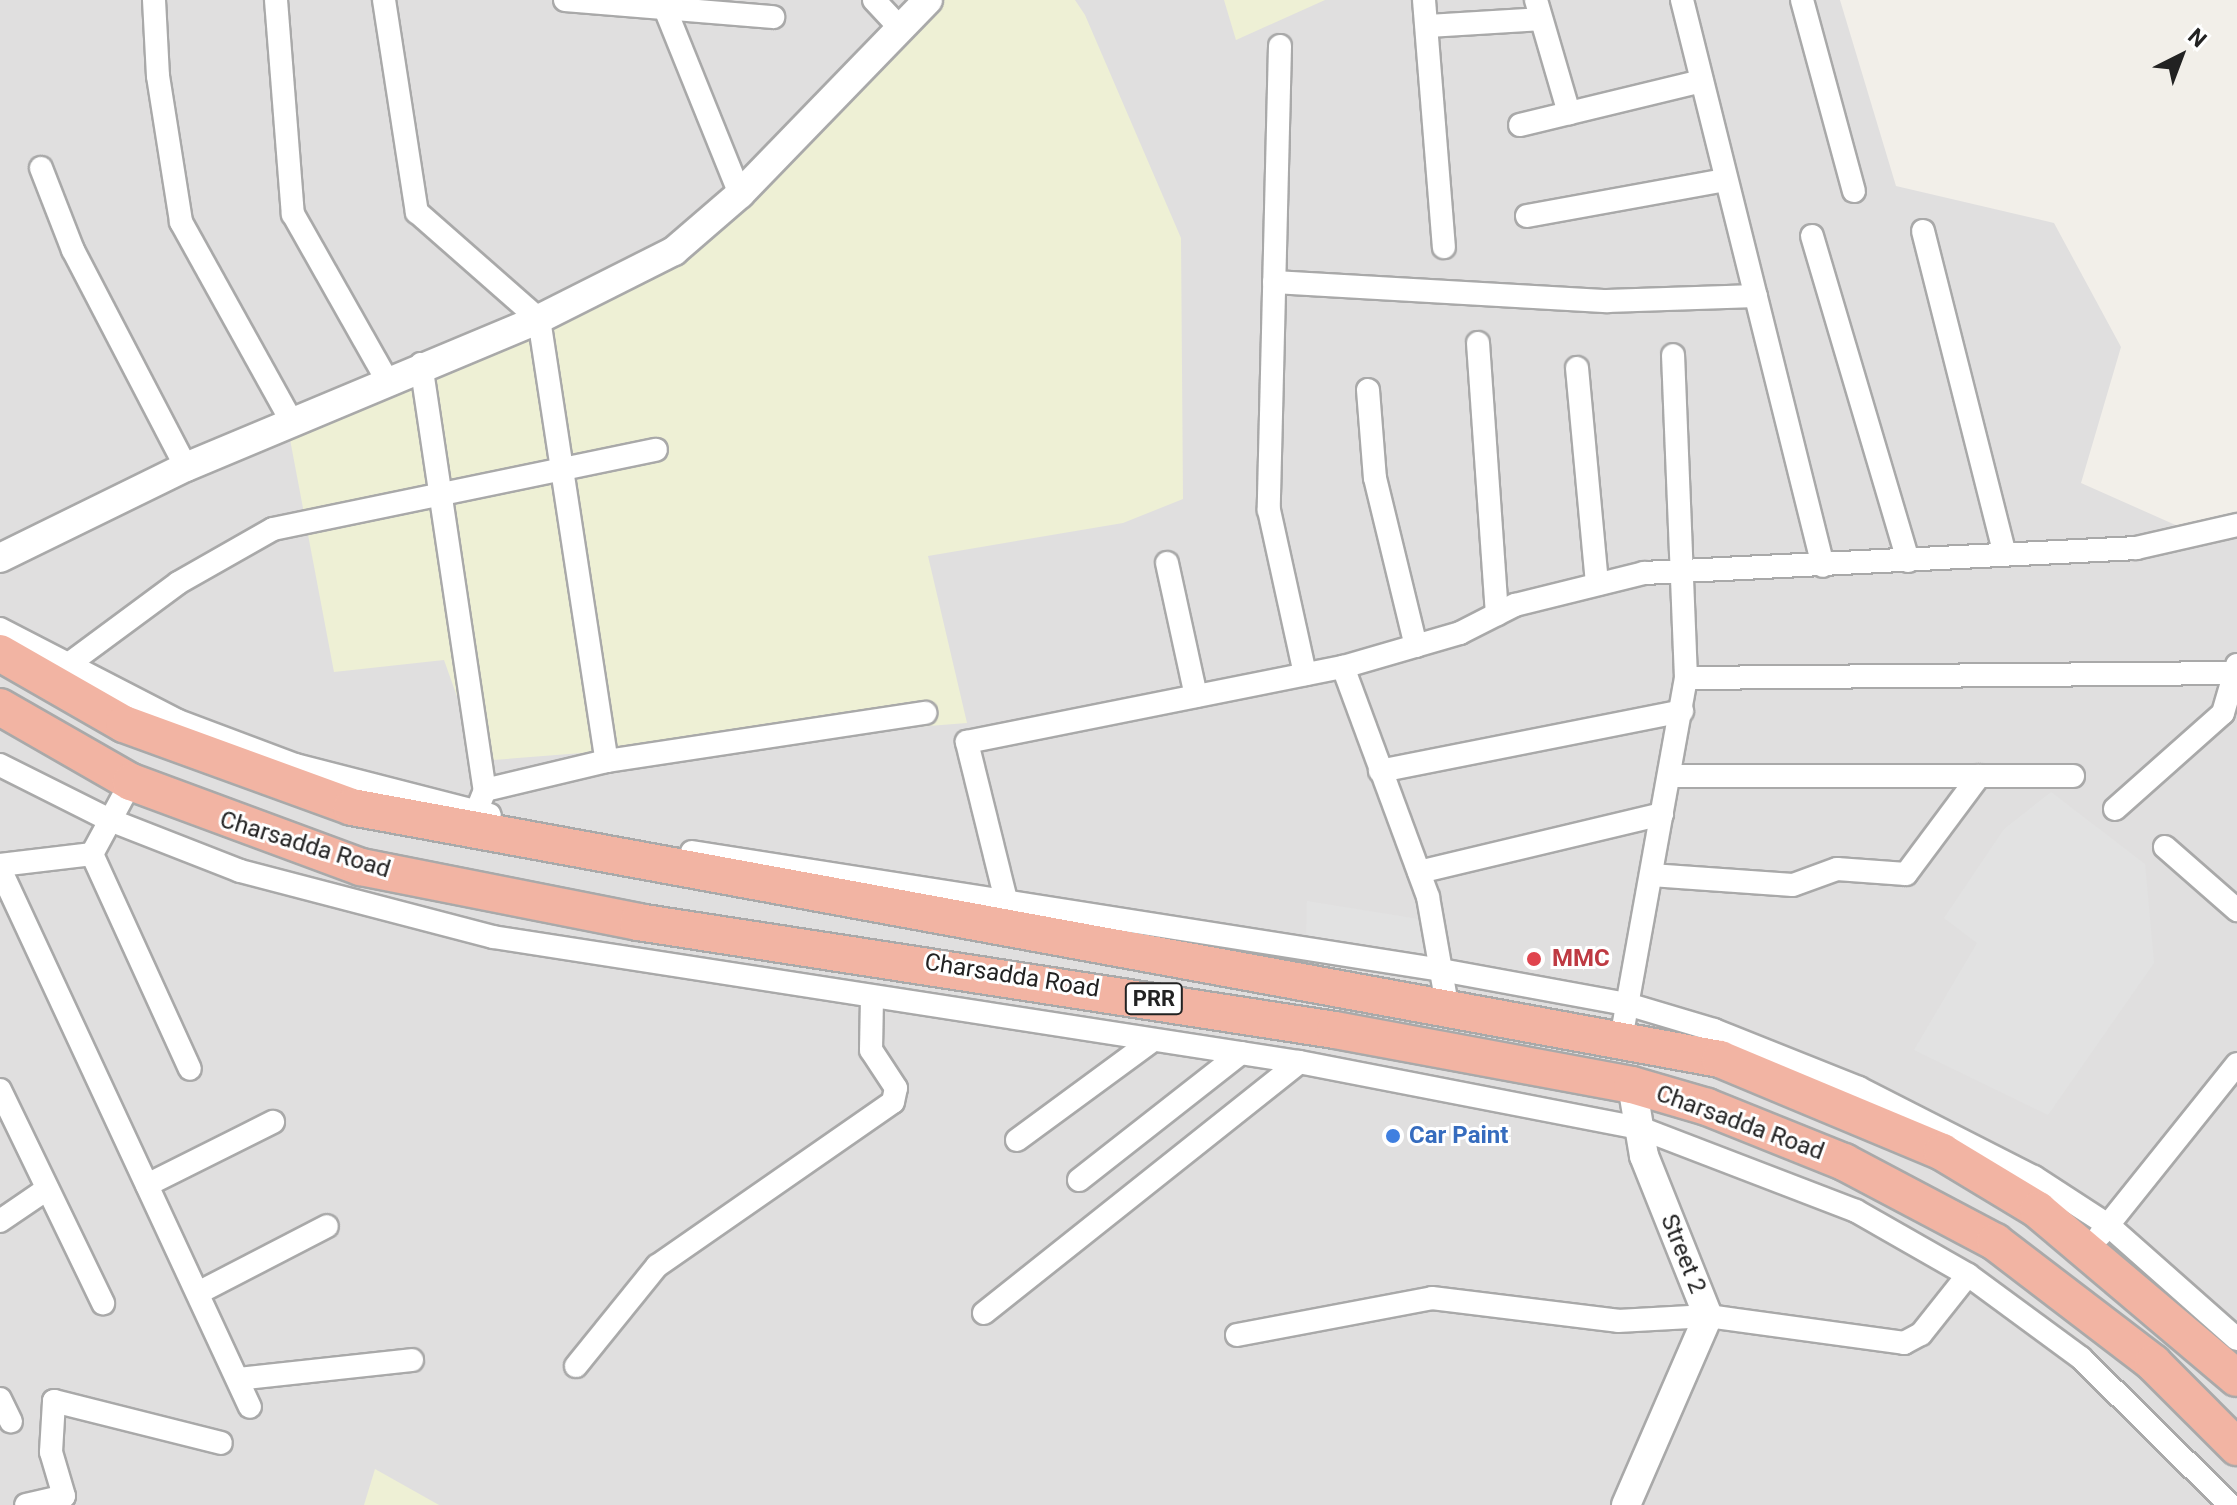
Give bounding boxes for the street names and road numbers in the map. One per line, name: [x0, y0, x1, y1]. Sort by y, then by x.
street label: Charsadda Road: [216, 805, 394, 885]
street label: Charsadda Road: [923, 948, 1101, 1004]
road number: PRR: [1124, 981, 1184, 1017]
street label: Charsadda Road: [1652, 1079, 1828, 1167]
street label: Street 2: [1654, 1210, 1712, 1298]

